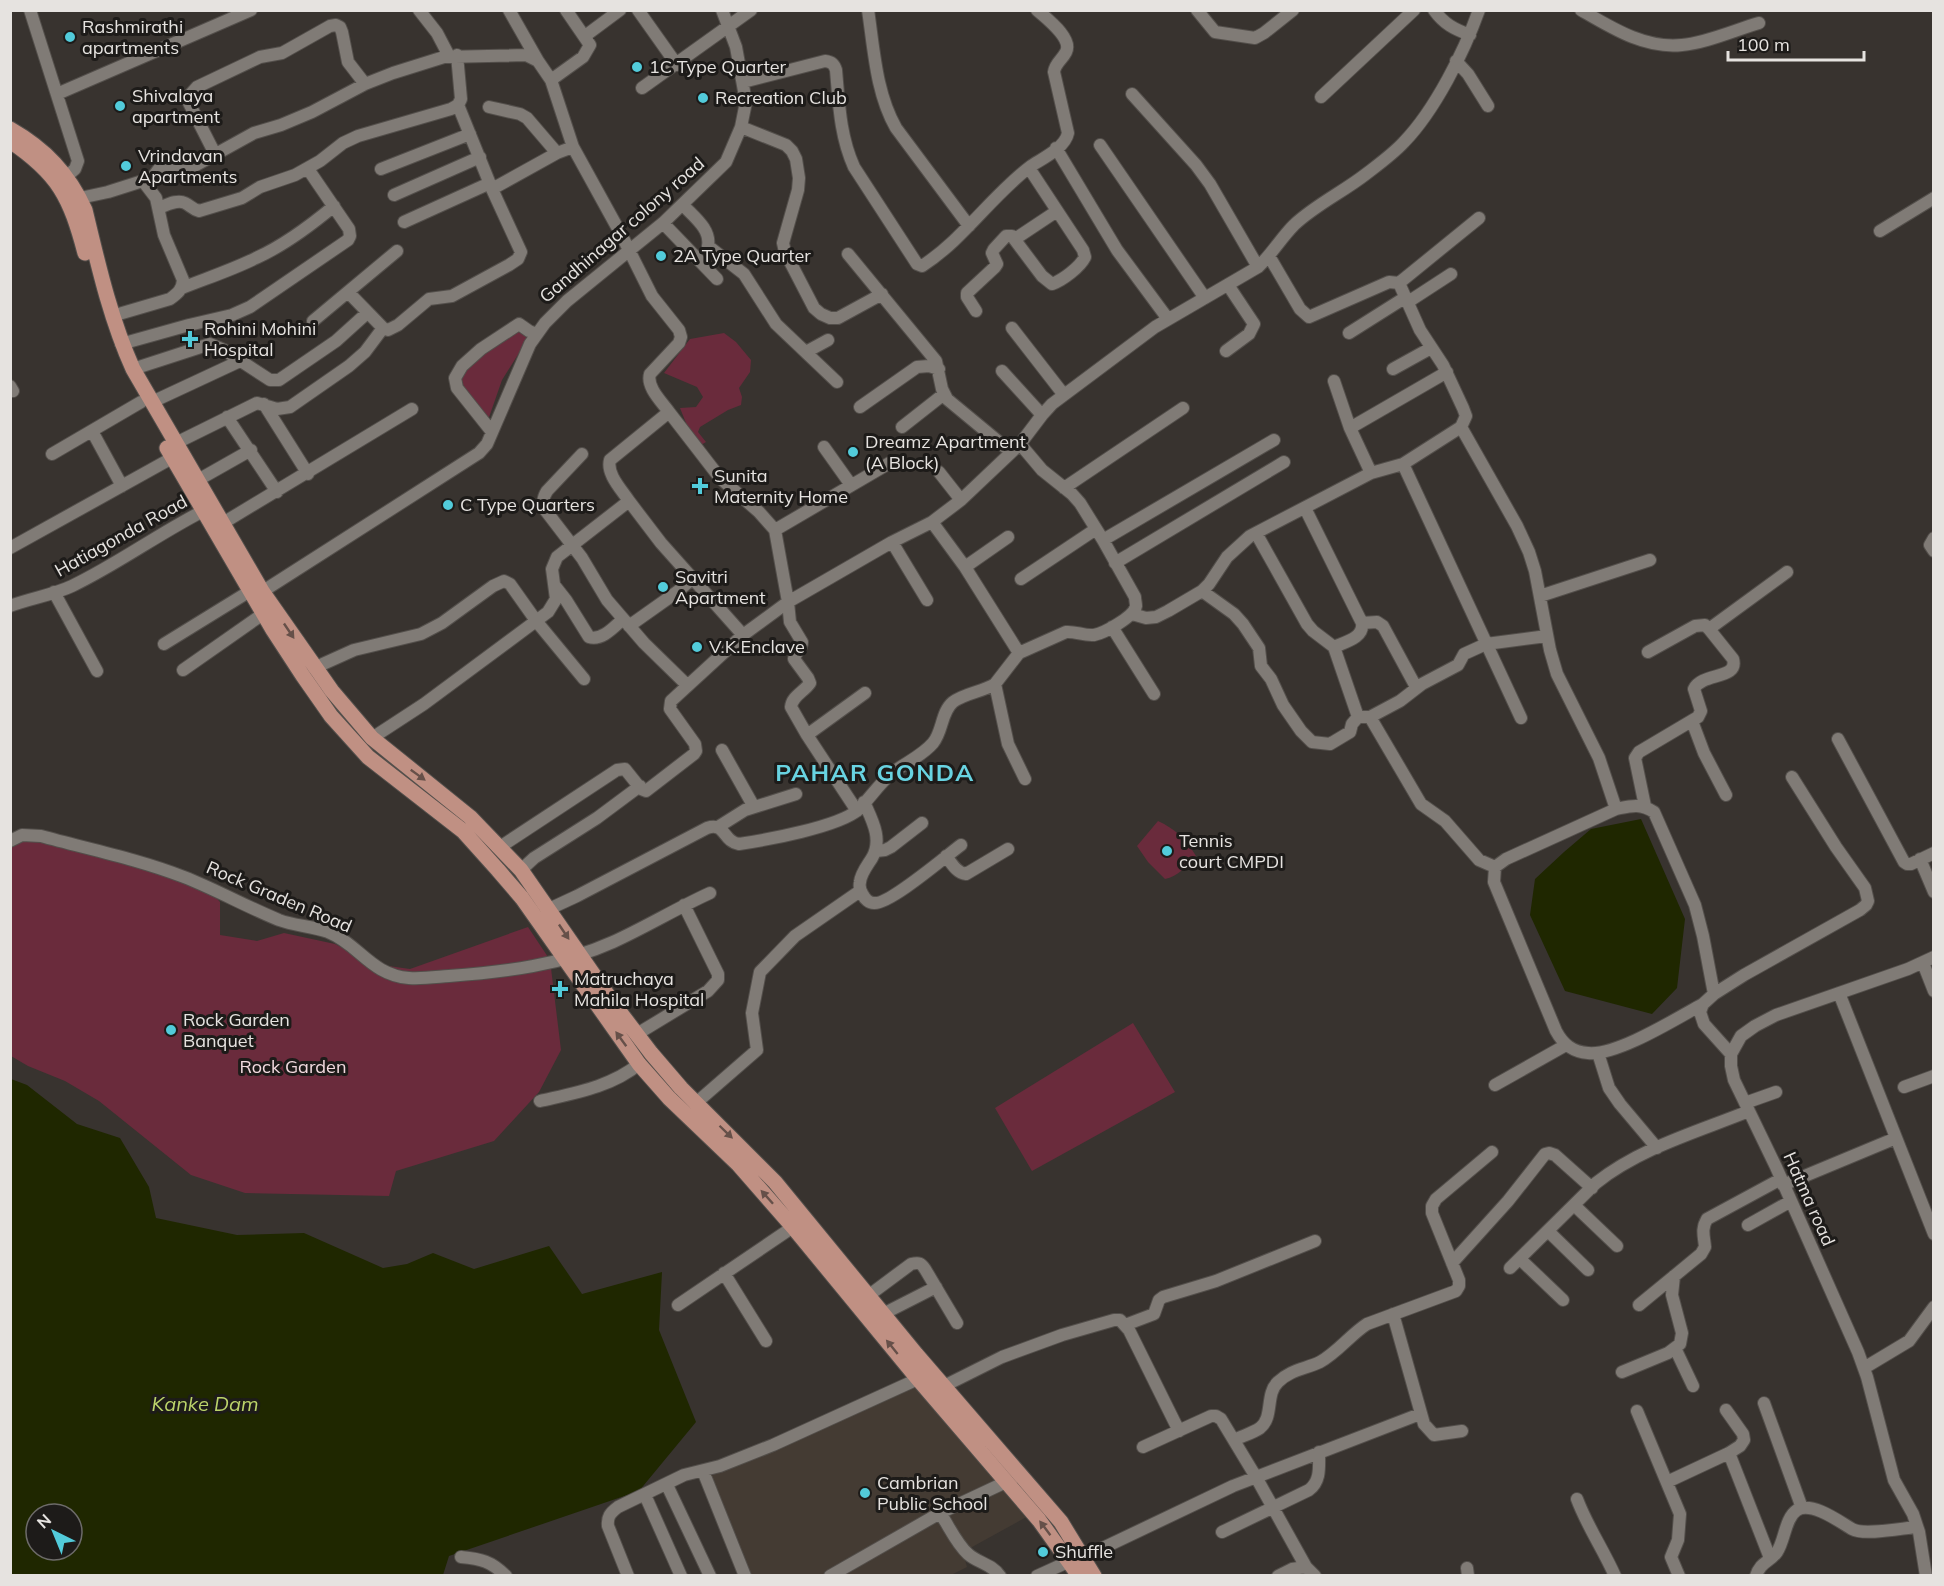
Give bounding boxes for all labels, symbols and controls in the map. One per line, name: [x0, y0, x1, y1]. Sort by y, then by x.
place label: Rashmirathi apartments: [82, 15, 183, 59]
scale bar: [1728, 24, 1864, 62]
marker: Rashmirathi apartments: [63, 30, 77, 44]
text: 100 m: [1737, 33, 1790, 56]
place label: 1C Type Quarter: [649, 55, 786, 78]
marker: 1C Type Quarter: [630, 60, 644, 74]
place label: Shivalaya apartment: [132, 84, 220, 128]
place label: Recreation Club: [715, 86, 847, 109]
marker: Recreation Club: [696, 91, 710, 105]
marker: Shivalaya apartment: [113, 99, 127, 113]
place label: Vrindavan Apartments: [138, 144, 238, 188]
street label: Gandhinagar colony road: [535, 152, 709, 308]
marker: Vrindavan Apartments: [119, 159, 133, 173]
place label: 2A Type Quarter: [673, 244, 811, 267]
marker: 2A Type Quarter: [654, 249, 668, 263]
place label: Rohini Mohini Hospital: [204, 317, 316, 361]
marker: Rohini Mohini Hospital: [181, 330, 199, 348]
place label: Dreamz Apartment (A Block): [865, 430, 1026, 474]
marker: Dreamz Apartment (A Block): [846, 445, 860, 459]
place label: Sunita Maternity Home: [714, 464, 848, 508]
marker: Sunita Maternity Home: [691, 477, 709, 495]
street label: Hatiagonda Road: [50, 490, 191, 582]
place label: C Type Quarters: [460, 493, 595, 516]
marker: C Type Quarters: [441, 498, 455, 512]
place label: Savitri Apartment: [675, 565, 766, 609]
marker: Savitri Apartment: [656, 580, 670, 594]
one-way arrow: [283, 622, 294, 639]
place label: V.K.Enclave: [709, 635, 805, 658]
marker: V.K.Enclave: [690, 640, 704, 654]
district label: PAHAR GONDA: [775, 757, 975, 787]
one-way arrow: [409, 769, 425, 781]
place label: Tennis court CMPDI: [1179, 829, 1284, 873]
marker: Tennis court CMPDI: [1160, 844, 1174, 858]
street label: Rock Graden Road: [203, 856, 355, 938]
one-way arrow: [558, 924, 569, 940]
place label: Matruchaya Mahila Hospital: [574, 967, 704, 1011]
marker: Matruchaya Mahila Hospital: [551, 980, 569, 998]
place label: Rock Garden Banquet: [183, 1008, 290, 1052]
marker: Rock Garden Banquet: [164, 1023, 178, 1037]
one-way arrow: [615, 1031, 627, 1047]
park label: Rock Garden: [240, 1055, 346, 1078]
one-way arrow: [718, 1125, 733, 1139]
street label: Hatma road: [1779, 1148, 1840, 1249]
one-way arrow: [760, 1190, 774, 1205]
one-way arrow: [886, 1340, 899, 1355]
water label: Kanke Dam: [151, 1391, 259, 1416]
place label: Cambrian Public School: [877, 1471, 987, 1515]
marker: Cambrian Public School: [858, 1486, 872, 1500]
north arrow: [24, 1502, 84, 1562]
text: N: [33, 1510, 55, 1532]
one-way arrow: [1040, 1520, 1052, 1535]
place label: Shuffle: [1055, 1540, 1113, 1563]
marker: Shuffle: [1036, 1545, 1050, 1559]

